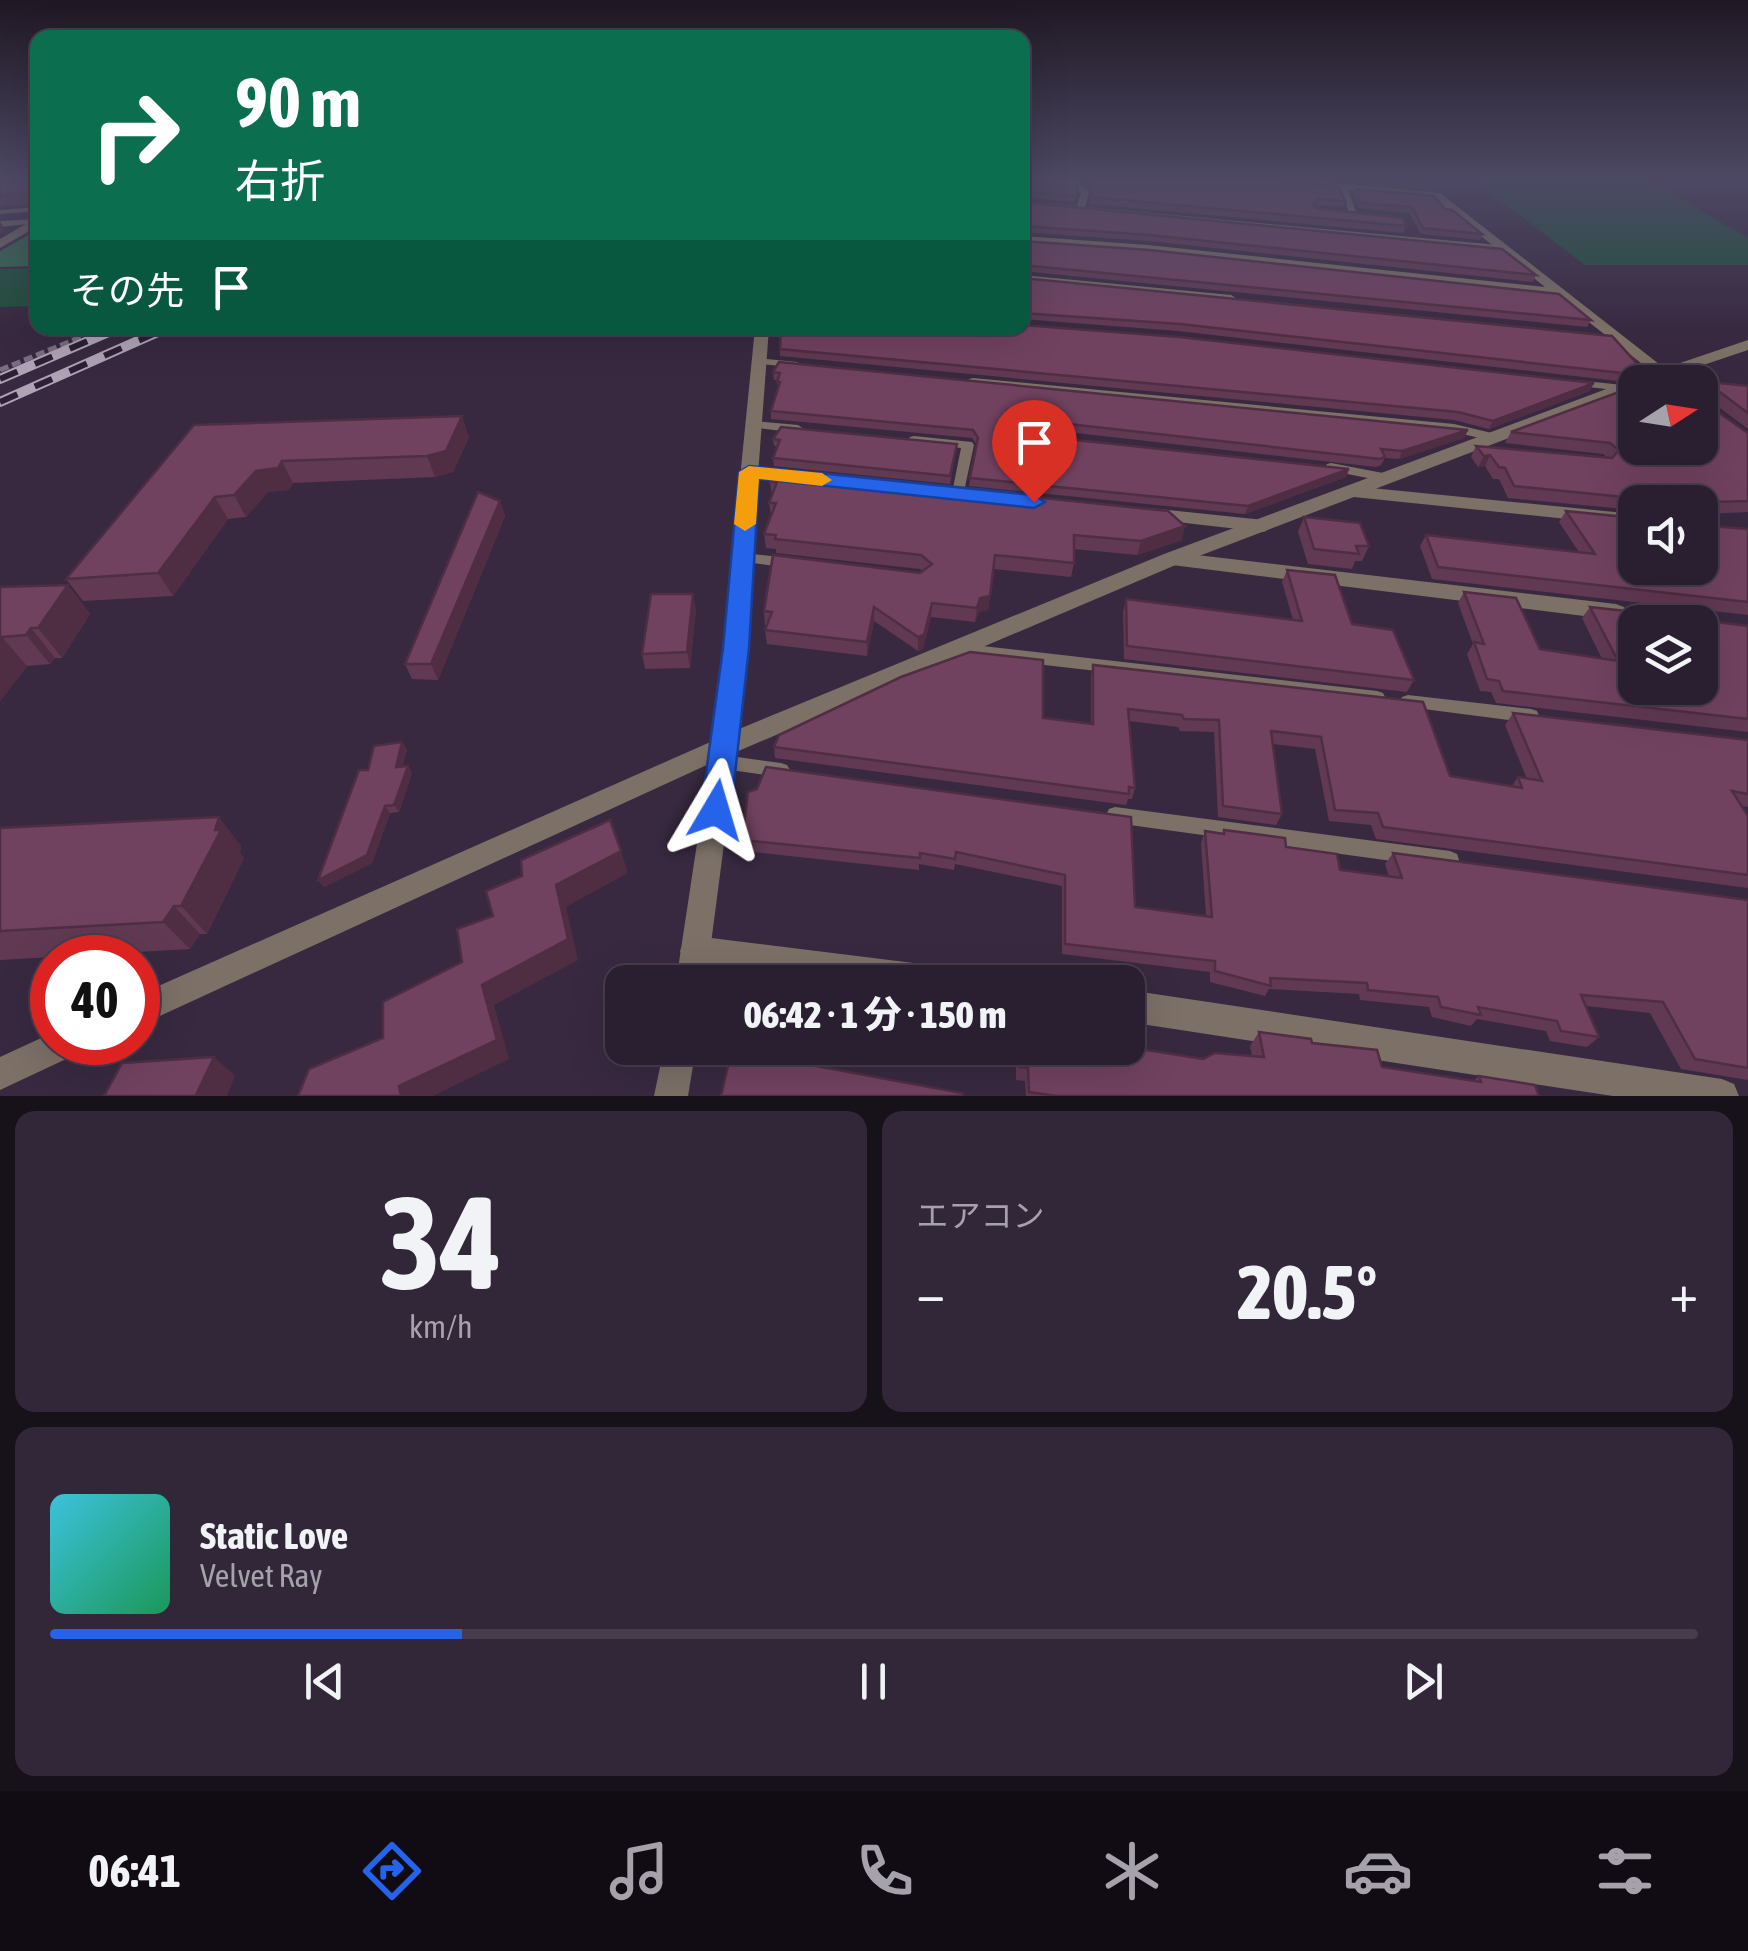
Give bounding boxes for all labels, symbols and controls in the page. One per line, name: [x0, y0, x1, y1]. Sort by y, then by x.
text: 90 m: [235, 62, 361, 142]
icon: right: [70, 70, 200, 200]
text: 右折: [235, 155, 325, 207]
icon: arrive: [204, 260, 259, 315]
text: その先: [70, 269, 184, 312]
north arrow: [1618, 365, 1718, 465]
map controls: [1618, 365, 1718, 705]
pin: [992, 400, 1077, 503]
icon: arrive: [1007, 415, 1062, 470]
button: sound: [1618, 485, 1718, 585]
button: layers: [1618, 605, 1718, 705]
position arrow: [664, 758, 768, 862]
speed limit sign: 40: [30, 935, 160, 1065]
text: 06:42 · 1 分 · 150 m: [744, 993, 1006, 1036]
text: 34: [380, 1168, 502, 1317]
text: エアコン: [917, 1197, 1045, 1234]
text: 20.5°: [1237, 1249, 1377, 1335]
text: −: [917, 1261, 945, 1324]
text: +: [1669, 1261, 1698, 1324]
text: km/h: [409, 1308, 472, 1345]
text: Static Love: [200, 1514, 348, 1557]
text: Velvet Ray: [200, 1557, 322, 1594]
icon: previous: [297, 1654, 352, 1709]
icon: pause: [846, 1654, 901, 1709]
icon: next: [1396, 1654, 1451, 1709]
icon: directions: [357, 1836, 427, 1906]
icon: music: [604, 1836, 674, 1906]
icon: phone: [850, 1836, 920, 1906]
icon: climate: [1097, 1836, 1167, 1906]
icon: car: [1343, 1836, 1413, 1906]
icon: filters: [1590, 1836, 1660, 1906]
text: 06:41: [88, 1845, 181, 1897]

